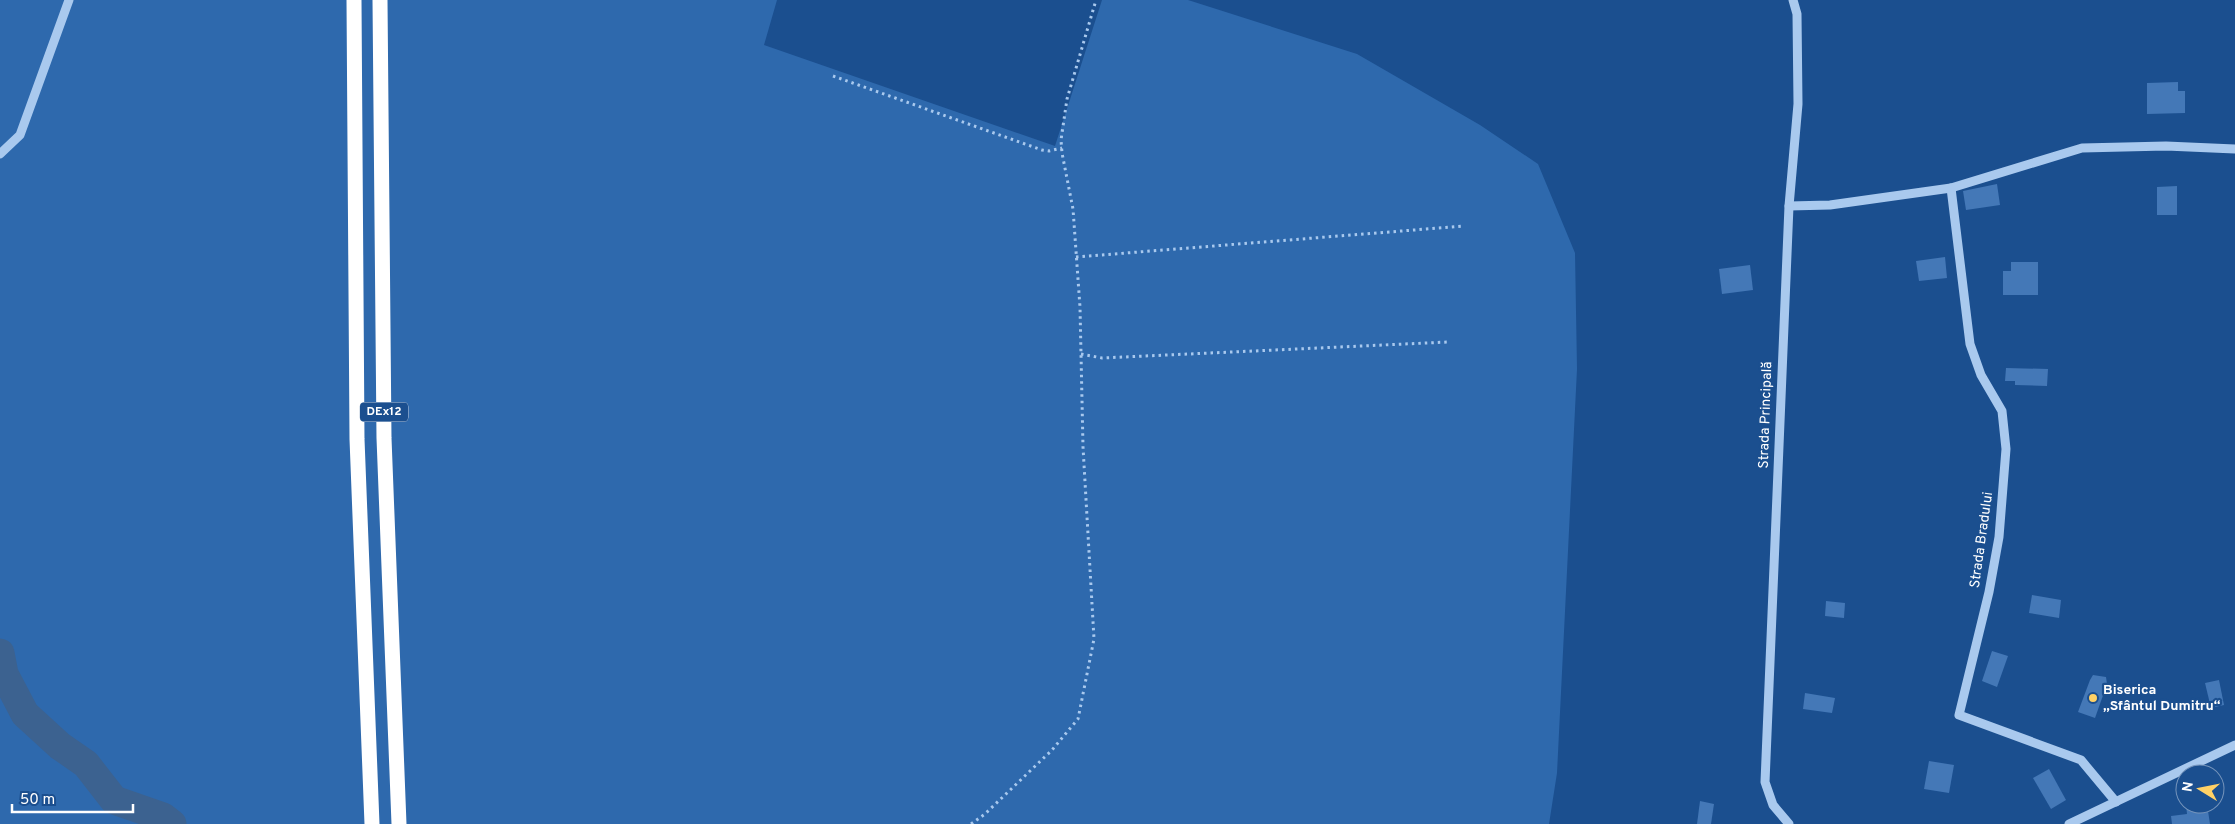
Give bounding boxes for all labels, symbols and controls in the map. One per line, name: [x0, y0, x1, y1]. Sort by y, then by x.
street label: Strada Principală: [1756, 361, 1776, 469]
road number: DEx12: [360, 402, 408, 422]
street label: Strada Bradului: [1967, 491, 1997, 589]
place label: Biserica „Sfântul Dumitru“: [2103, 682, 2221, 715]
marker: Biserica „Sfântul Dumitru“: [2087, 692, 2099, 704]
north arrow: [2175, 764, 2225, 814]
text: N: [2179, 781, 2198, 793]
scale bar: [12, 782, 134, 814]
text: 50 m: [20, 791, 55, 810]

